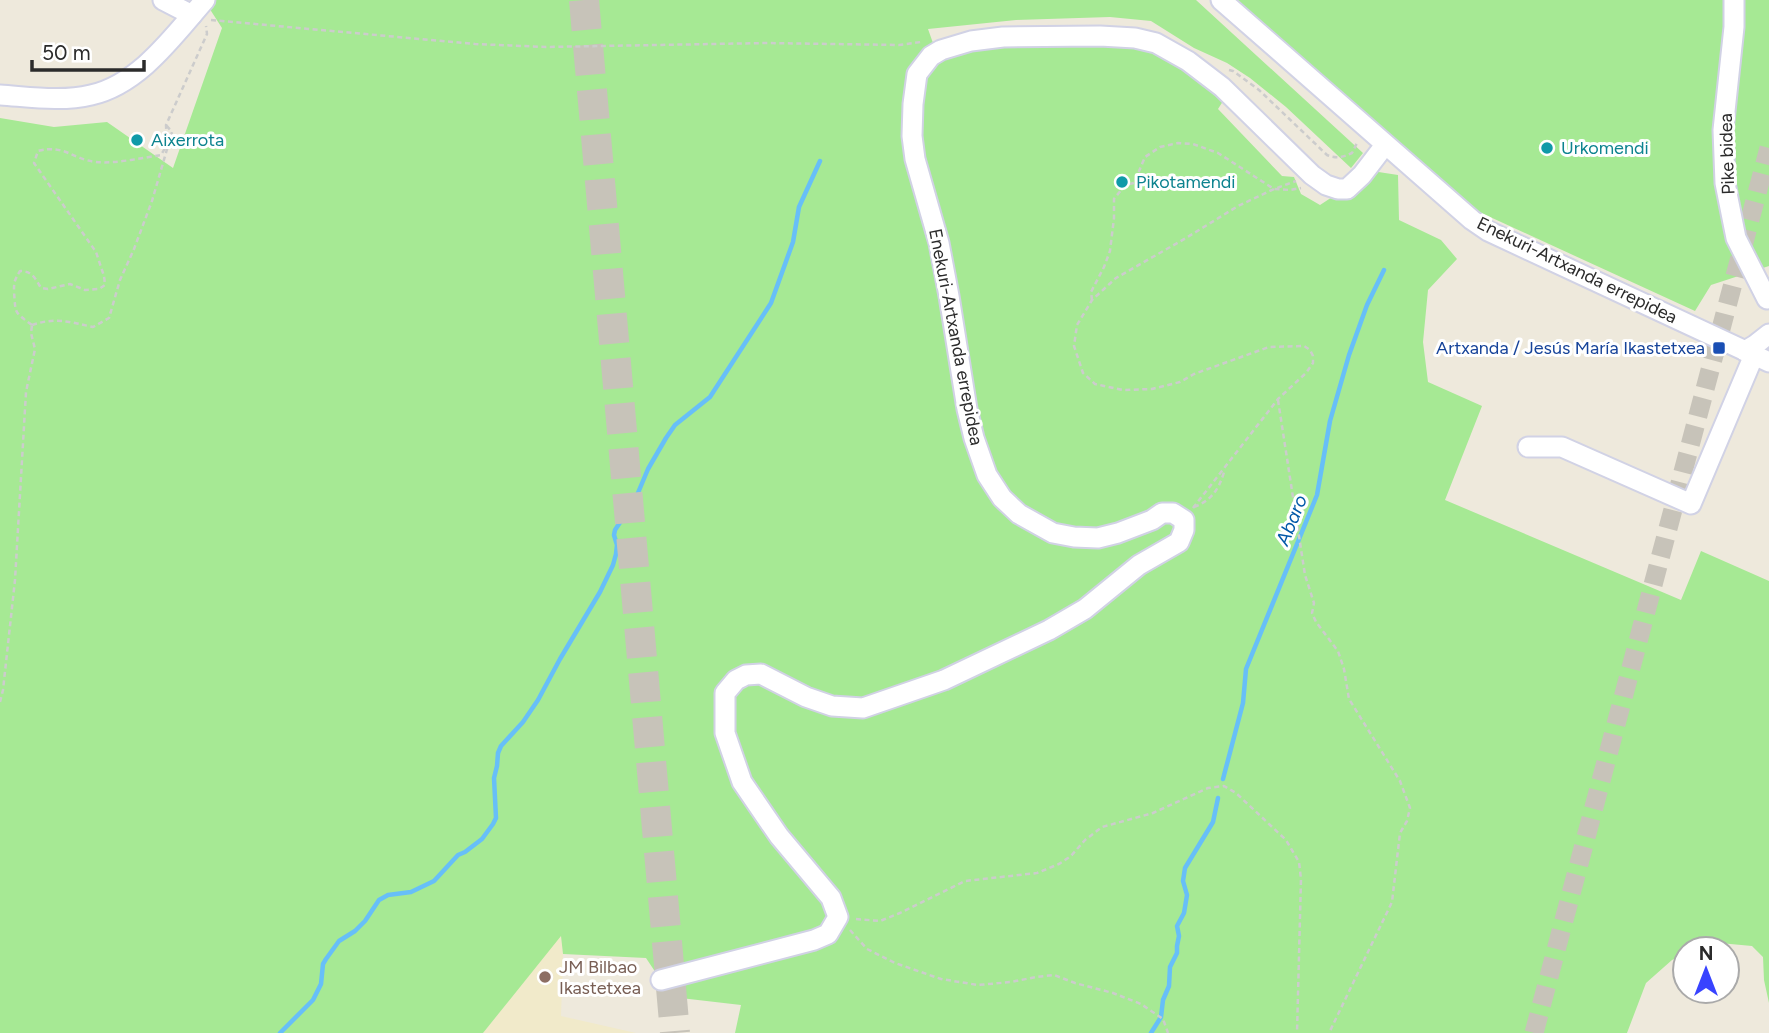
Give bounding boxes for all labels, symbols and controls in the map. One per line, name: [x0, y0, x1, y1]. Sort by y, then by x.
scale bar: [32, 28, 144, 72]
text: 50 m: [42, 40, 91, 65]
street label: Pike bidea: [1715, 113, 1739, 195]
place label: Aixerrota: [151, 129, 224, 151]
marker: Aixerrota: [129, 132, 145, 148]
place label: Urkomendi: [1561, 137, 1649, 159]
marker: Urkomendi: [1539, 140, 1555, 156]
place label: Pikotamendi: [1136, 171, 1235, 193]
marker: Pikotamendi: [1114, 174, 1130, 190]
street label: Enekuri-Artxanda errepidea: [1473, 212, 1681, 328]
street label: Enekuri-Artxanda errepidea: [924, 227, 988, 447]
place label: Artxanda / Jesús María Ikastetxea: [1436, 337, 1705, 359]
marker: Artxanda / Jesús María Ikastetxea: [1711, 340, 1727, 356]
water label: Abaro: [1271, 491, 1312, 550]
north arrow: [1671, 935, 1741, 1005]
text: N: [1699, 942, 1713, 965]
place label: JM Bilbao Ikastetxea: [559, 956, 641, 999]
marker: JM Bilbao Ikastetxea: [537, 969, 553, 985]

